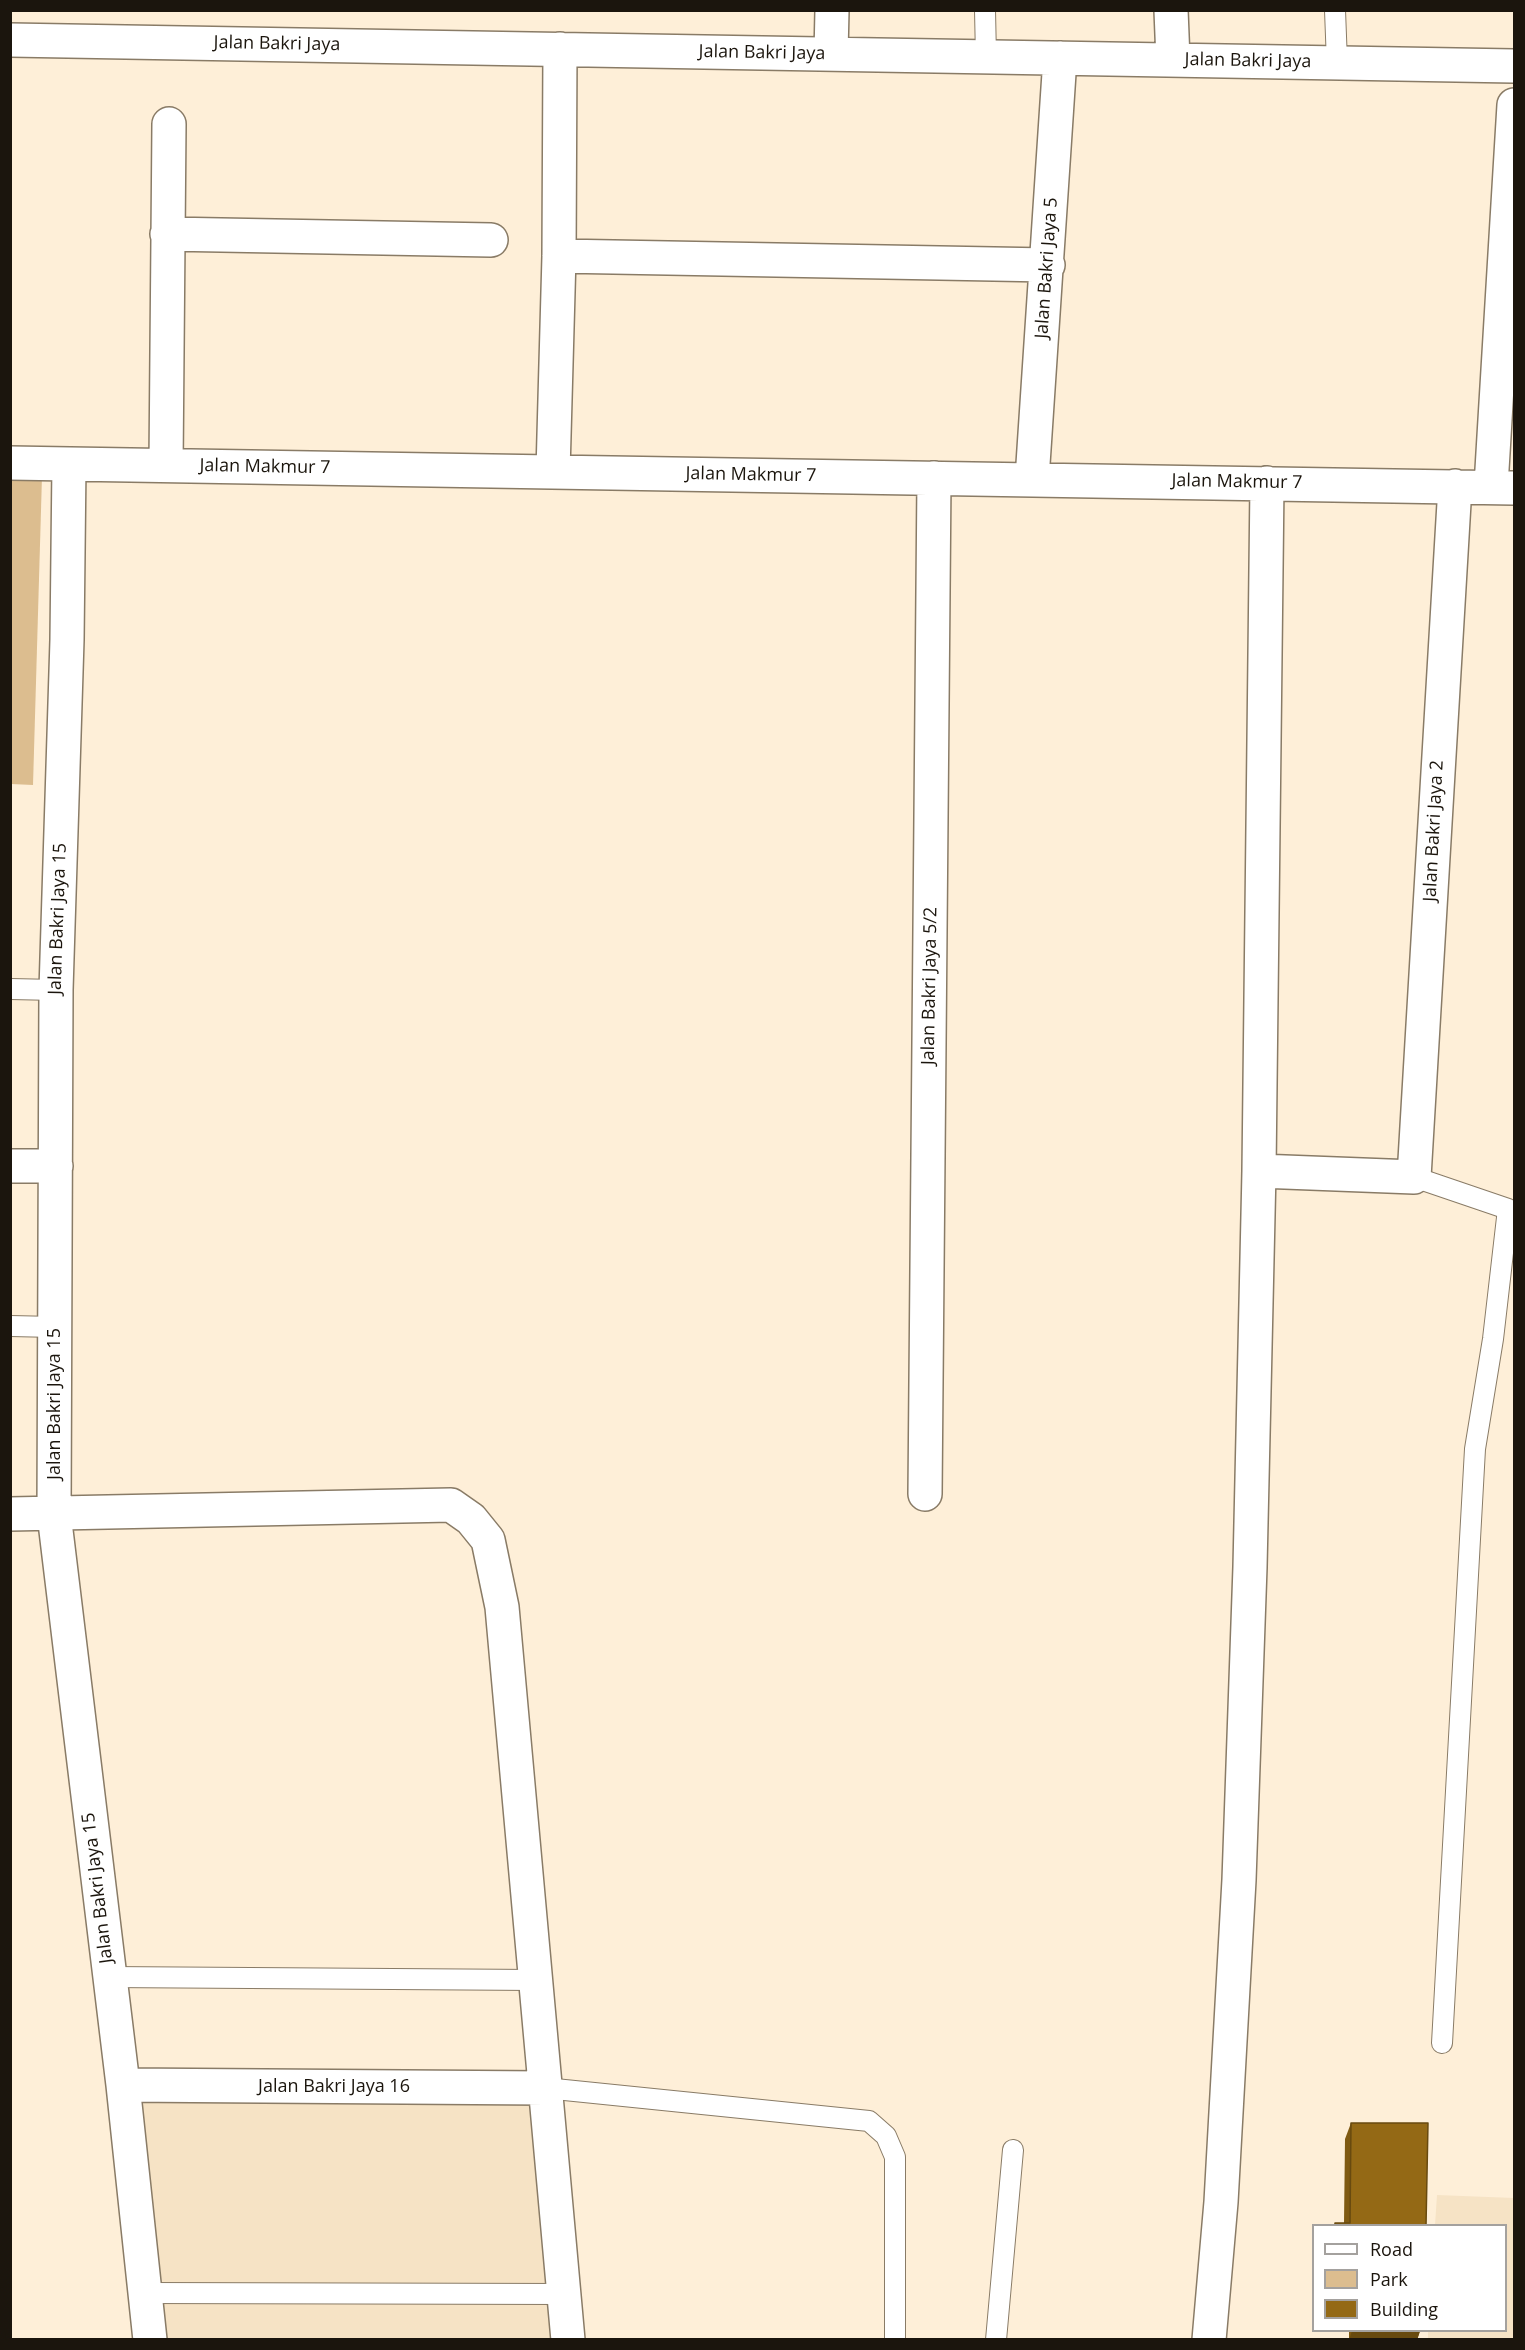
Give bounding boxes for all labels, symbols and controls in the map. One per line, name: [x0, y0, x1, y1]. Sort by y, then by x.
street label: Jalan Bakri Jaya: [214, 32, 340, 56]
street label: Jalan Bakri Jaya: [699, 41, 825, 65]
street label: Jalan Bakri Jaya: [1185, 49, 1311, 73]
street label: Jalan Bakri Jaya 5: [1031, 197, 1063, 339]
street label: Jalan Makmur 7: [199, 455, 331, 479]
street label: Jalan Makmur 7: [685, 463, 817, 487]
street label: Jalan Makmur 7: [1171, 470, 1303, 494]
street label: Jalan Bakri Jaya 2: [1420, 760, 1448, 902]
street label: Jalan Bakri Jaya 15: [45, 843, 71, 995]
street label: Jalan Bakri Jaya 5/2: [918, 907, 942, 1065]
street label: Jalan Bakri Jaya 15: [44, 1328, 66, 1480]
street label: Jalan Bakri Jaya 15: [78, 1811, 118, 1965]
street label: Jalan Bakri Jaya 16: [258, 2076, 410, 2098]
legend: [1312, 2224, 1507, 2332]
text: Road: [1370, 2237, 1413, 2261]
text: Park: [1370, 2267, 1408, 2291]
text: Building: [1370, 2297, 1438, 2321]

